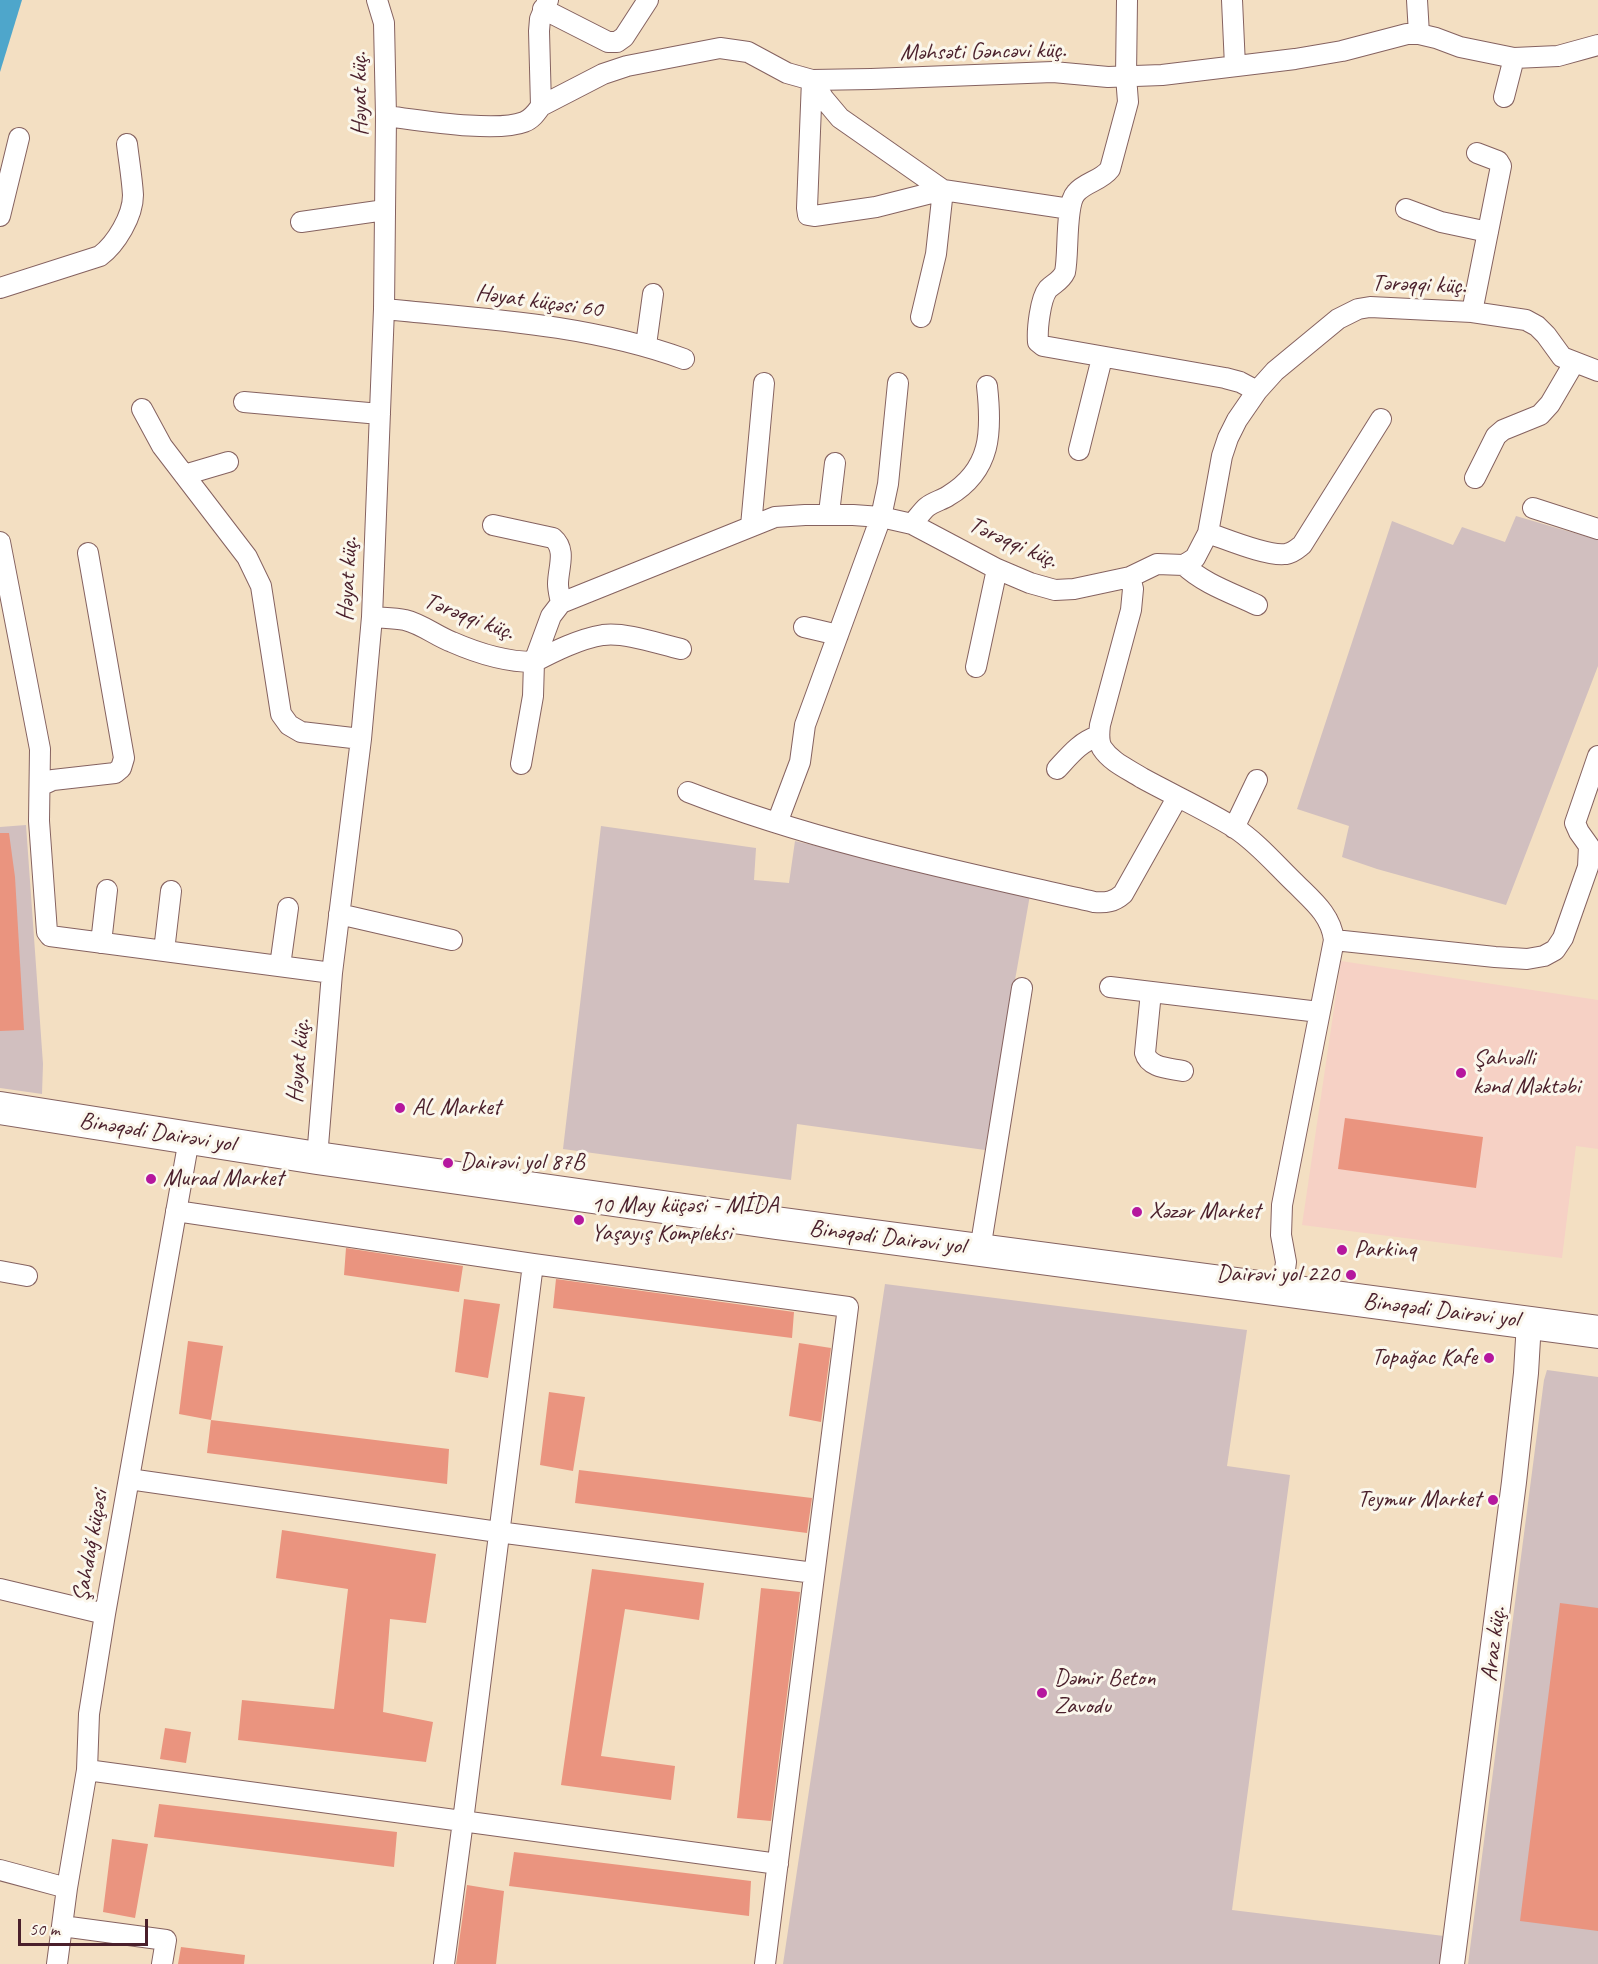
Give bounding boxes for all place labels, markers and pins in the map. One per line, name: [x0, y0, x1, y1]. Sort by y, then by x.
place label: Şahvəlli kənd Məktəbi: [1473, 1045, 1580, 1101]
marker: Şahvəlli kənd Məktəbi: [1454, 1066, 1468, 1080]
place label: AL Market: [412, 1094, 501, 1122]
marker: AL Market: [393, 1101, 407, 1115]
place label: Dairəvi yol 87B: [460, 1149, 584, 1177]
marker: Dairəvi yol 87B: [441, 1156, 455, 1170]
place label: Murad Market: [163, 1165, 283, 1193]
marker: Murad Market: [144, 1172, 158, 1186]
place label: 10 May küçəsi - MİDA Yaşayış Kompleksi: [591, 1192, 778, 1248]
place label: Xəzər Market: [1149, 1198, 1260, 1226]
marker: Xəzər Market: [1130, 1205, 1144, 1219]
marker: 10 May küçəsi - MİDA Yaşayış Kompleksi: [572, 1213, 586, 1227]
place label: Parkinq: [1354, 1236, 1416, 1264]
marker: Parkinq: [1335, 1243, 1349, 1257]
place label: Dairəvi yol 220: [1216, 1261, 1339, 1289]
marker: Dairəvi yol 220: [1344, 1268, 1358, 1282]
place label: Topağac Kafe: [1371, 1344, 1477, 1372]
marker: Topağac Kafe: [1482, 1351, 1496, 1365]
place label: Teymur Market: [1357, 1486, 1481, 1514]
marker: Teymur Market: [1486, 1493, 1500, 1507]
place label: Dəmir Beton Zavodu: [1054, 1665, 1156, 1721]
marker: Dəmir Beton Zavodu: [1035, 1686, 1049, 1700]

